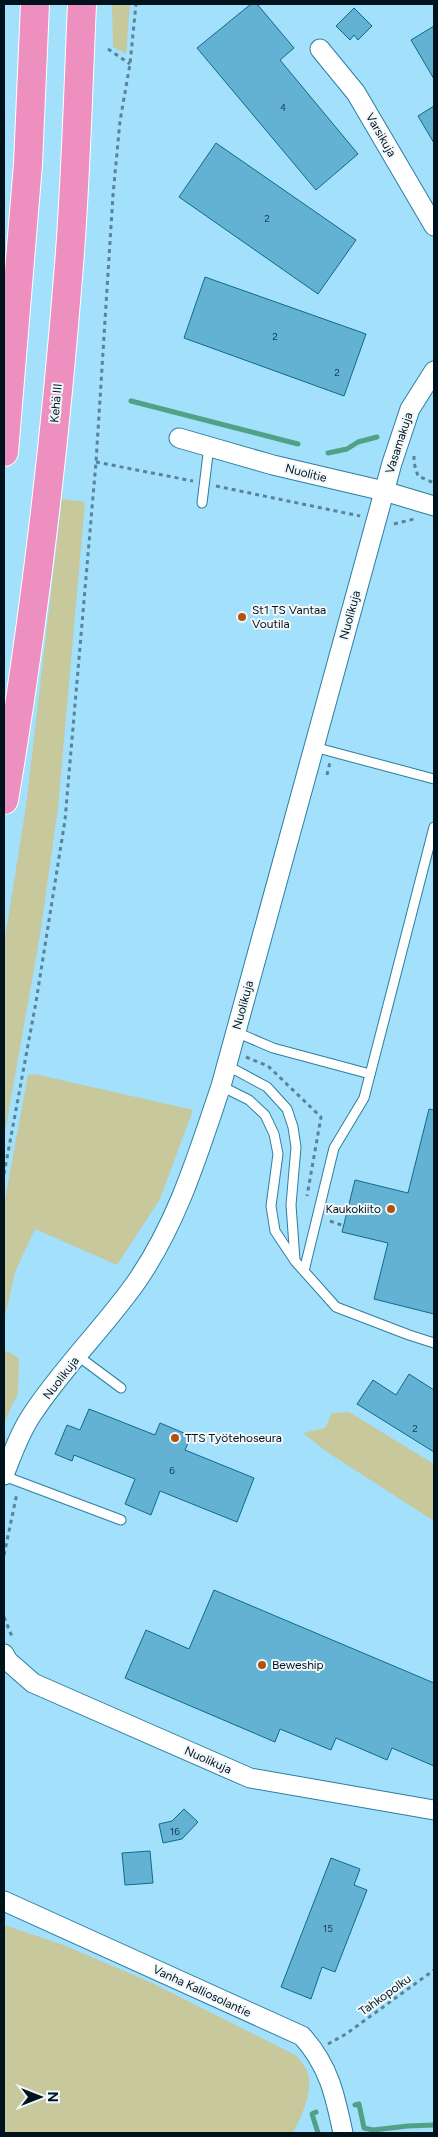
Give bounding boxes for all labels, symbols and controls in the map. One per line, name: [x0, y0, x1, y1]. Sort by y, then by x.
house number: 4: [280, 101, 286, 114]
street label: Varsikuja: [363, 111, 399, 159]
house number: 2: [264, 212, 270, 225]
house number: 2: [272, 330, 278, 343]
house number: 2: [334, 366, 340, 379]
street label: Kehä III: [47, 383, 65, 423]
street label: Vasamakuja: [382, 410, 416, 476]
street label: Nuolitie: [284, 461, 329, 485]
street label: Nuolikuja: [337, 589, 363, 641]
place label: St1 TS Vantaa Voutila: [252, 603, 326, 631]
marker: St1 TS Vantaa Voutila: [236, 611, 248, 623]
street label: Nuolikuja: [230, 979, 256, 1031]
place label: Kaukokiito: [325, 1202, 381, 1216]
marker: Kaukokiito: [385, 1203, 397, 1215]
street label: Nuolikuja: [40, 1354, 82, 1402]
house number: 2: [412, 1422, 418, 1435]
place label: TTS Työtehoseura: [185, 1431, 282, 1445]
marker: TTS Työtehoseura: [169, 1432, 181, 1444]
house number: 6: [169, 1464, 175, 1477]
place label: Beweship: [272, 1658, 324, 1672]
marker: Beweship: [256, 1659, 268, 1671]
street label: Nuolikuja: [182, 1743, 234, 1777]
house number: 16: [170, 1825, 180, 1838]
house number: 15: [323, 1922, 333, 1935]
street label: Vanha Kalliosolantie: [151, 1962, 254, 2020]
street label: Tahkopolku: [356, 1972, 414, 2018]
north arrow: [15, 2072, 65, 2122]
text: N: [44, 2092, 61, 2102]

